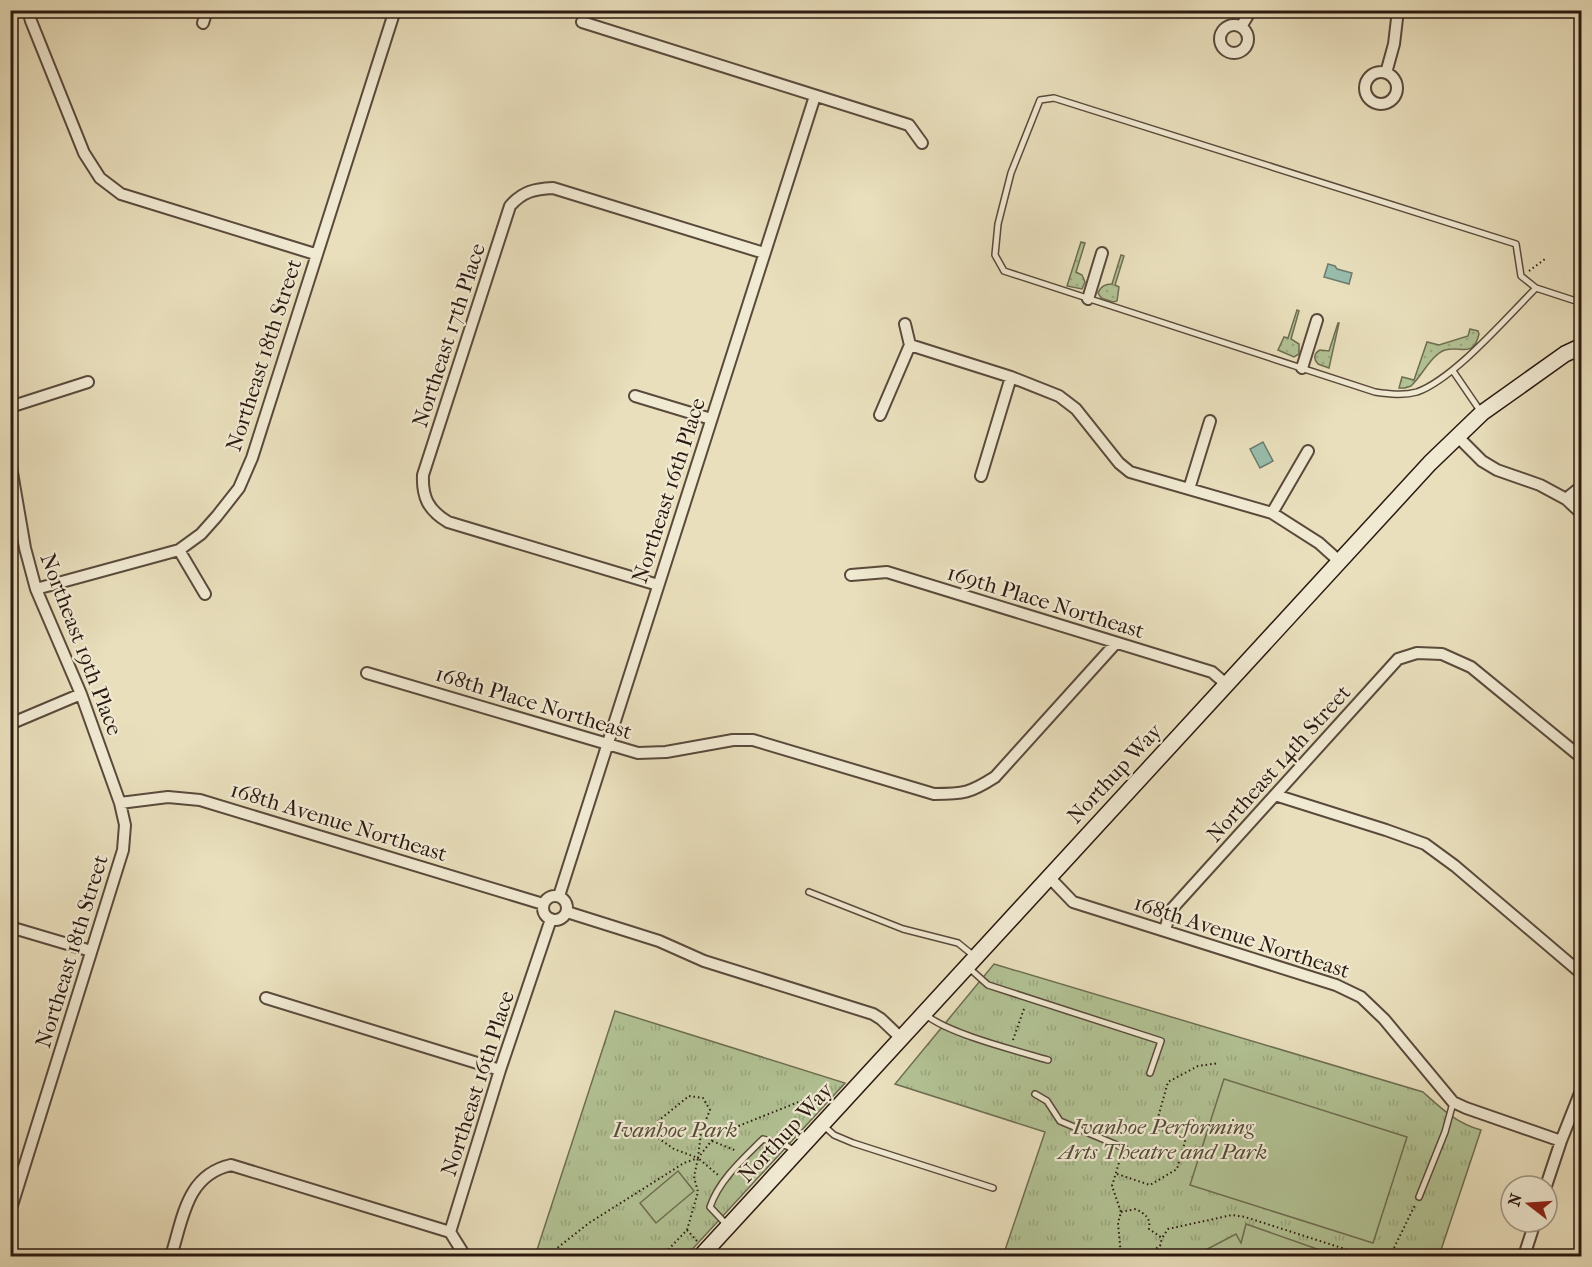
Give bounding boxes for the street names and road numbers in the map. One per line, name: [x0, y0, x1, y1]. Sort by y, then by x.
street label: Northeast 17th Place: [407, 240, 491, 431]
street label: Northeast 18th Street: [221, 256, 307, 455]
street label: Northeast 16th Place: [627, 394, 711, 586]
street label: Northeast 19th Place: [34, 550, 128, 739]
street label: 169th Place Northeast: [944, 560, 1148, 644]
street label: 168th Place Northeast: [432, 661, 635, 745]
street label: Northeast 14th Street: [1201, 680, 1356, 848]
street label: Northup Way: [1062, 717, 1169, 829]
street label: 168th Avenue Northeast: [227, 777, 450, 867]
street label: Northeast 18th Street: [30, 851, 114, 1051]
street label: 168th Avenue Northeast: [1131, 890, 1353, 984]
street label: Northeast 16th Place: [436, 987, 520, 1179]
street label: Northup Way: [733, 1076, 840, 1188]

